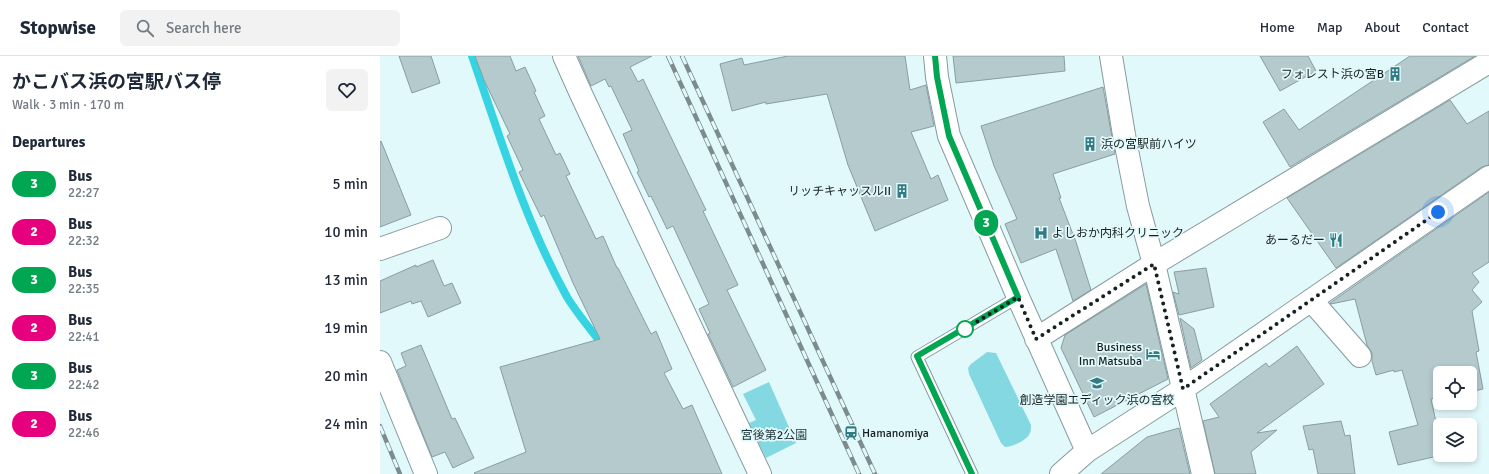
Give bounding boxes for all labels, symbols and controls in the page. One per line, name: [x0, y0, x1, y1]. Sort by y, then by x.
search box: [120, 10, 400, 46]
text: Stopwise: [20, 16, 96, 40]
icon: search: [134, 17, 156, 39]
text: Search here: [166, 19, 242, 37]
text: Home: [1260, 19, 1295, 36]
text: Map: [1317, 19, 1342, 36]
text: About: [1364, 19, 1400, 36]
text: Contact: [1422, 19, 1469, 36]
building icon: フォレスト浜の宮B: [1387, 66, 1403, 82]
place label: フォレスト浜の宮B: [1281, 67, 1384, 82]
button: heart: [326, 69, 368, 111]
text: かこバス浜の宮駅バス停: [12, 70, 221, 94]
text: Walk · 3 min · 170 m: [12, 97, 124, 113]
text: Departures: [12, 133, 85, 151]
building icon: 浜の宮駅前ハイツ: [1082, 136, 1098, 152]
place label: 浜の宮駅前ハイツ: [1101, 137, 1197, 152]
text: Bus: [68, 167, 92, 185]
text: 3: [30, 175, 38, 192]
text: 5 min: [332, 175, 368, 193]
building icon: リッチキャッスルII: [894, 183, 910, 199]
place label: リッチキャッスルII: [788, 184, 891, 199]
text: 22:27: [68, 185, 100, 201]
your location: [1428, 202, 1448, 222]
line badge: 3: [973, 210, 999, 236]
text: 3: [982, 214, 990, 231]
text: Bus: [68, 215, 92, 233]
text: 2: [30, 223, 38, 240]
text: 10 min: [324, 223, 368, 241]
hospital icon: よしおか内科クリニック: [1033, 225, 1049, 241]
place label: よしおか内科クリニック: [1052, 226, 1184, 241]
restaurant icon: あーるだー: [1328, 232, 1344, 248]
text: 22:32: [68, 233, 100, 249]
place label: あーるだー: [1265, 233, 1325, 248]
text: Bus: [68, 263, 92, 281]
text: 3: [30, 271, 38, 288]
text: 13 min: [324, 271, 368, 289]
text: 22:35: [68, 281, 100, 297]
text: Bus: [68, 311, 92, 329]
text: 2: [30, 319, 38, 336]
text: 19 min: [324, 319, 368, 337]
unlabelled marker: [956, 320, 974, 338]
text: 22:41: [68, 329, 100, 345]
place label: Business Inn Matsuba: [1079, 340, 1142, 369]
hotel icon: Business Inn Matsuba: [1145, 346, 1161, 362]
text: Bus: [68, 359, 92, 377]
map controls: [1433, 366, 1477, 462]
button: locate: [1433, 366, 1477, 410]
text: 3: [30, 367, 38, 384]
text: 20 min: [324, 367, 368, 385]
school or university icon: 創造学園エディック浜の宮校: [1089, 375, 1105, 391]
text: 22:42: [68, 377, 100, 393]
place label: 創造学園エディック浜の宮校: [1019, 393, 1175, 408]
text: Bus: [68, 407, 92, 425]
text: 2: [30, 415, 38, 432]
text: 24 min: [324, 415, 368, 433]
button: layers: [1433, 418, 1477, 462]
text: 22:46: [68, 425, 100, 441]
station icon: Hamanomiya: [843, 425, 859, 441]
place label: Hamanomiya: [862, 426, 929, 441]
park label: 宮後第2公園: [741, 428, 807, 443]

